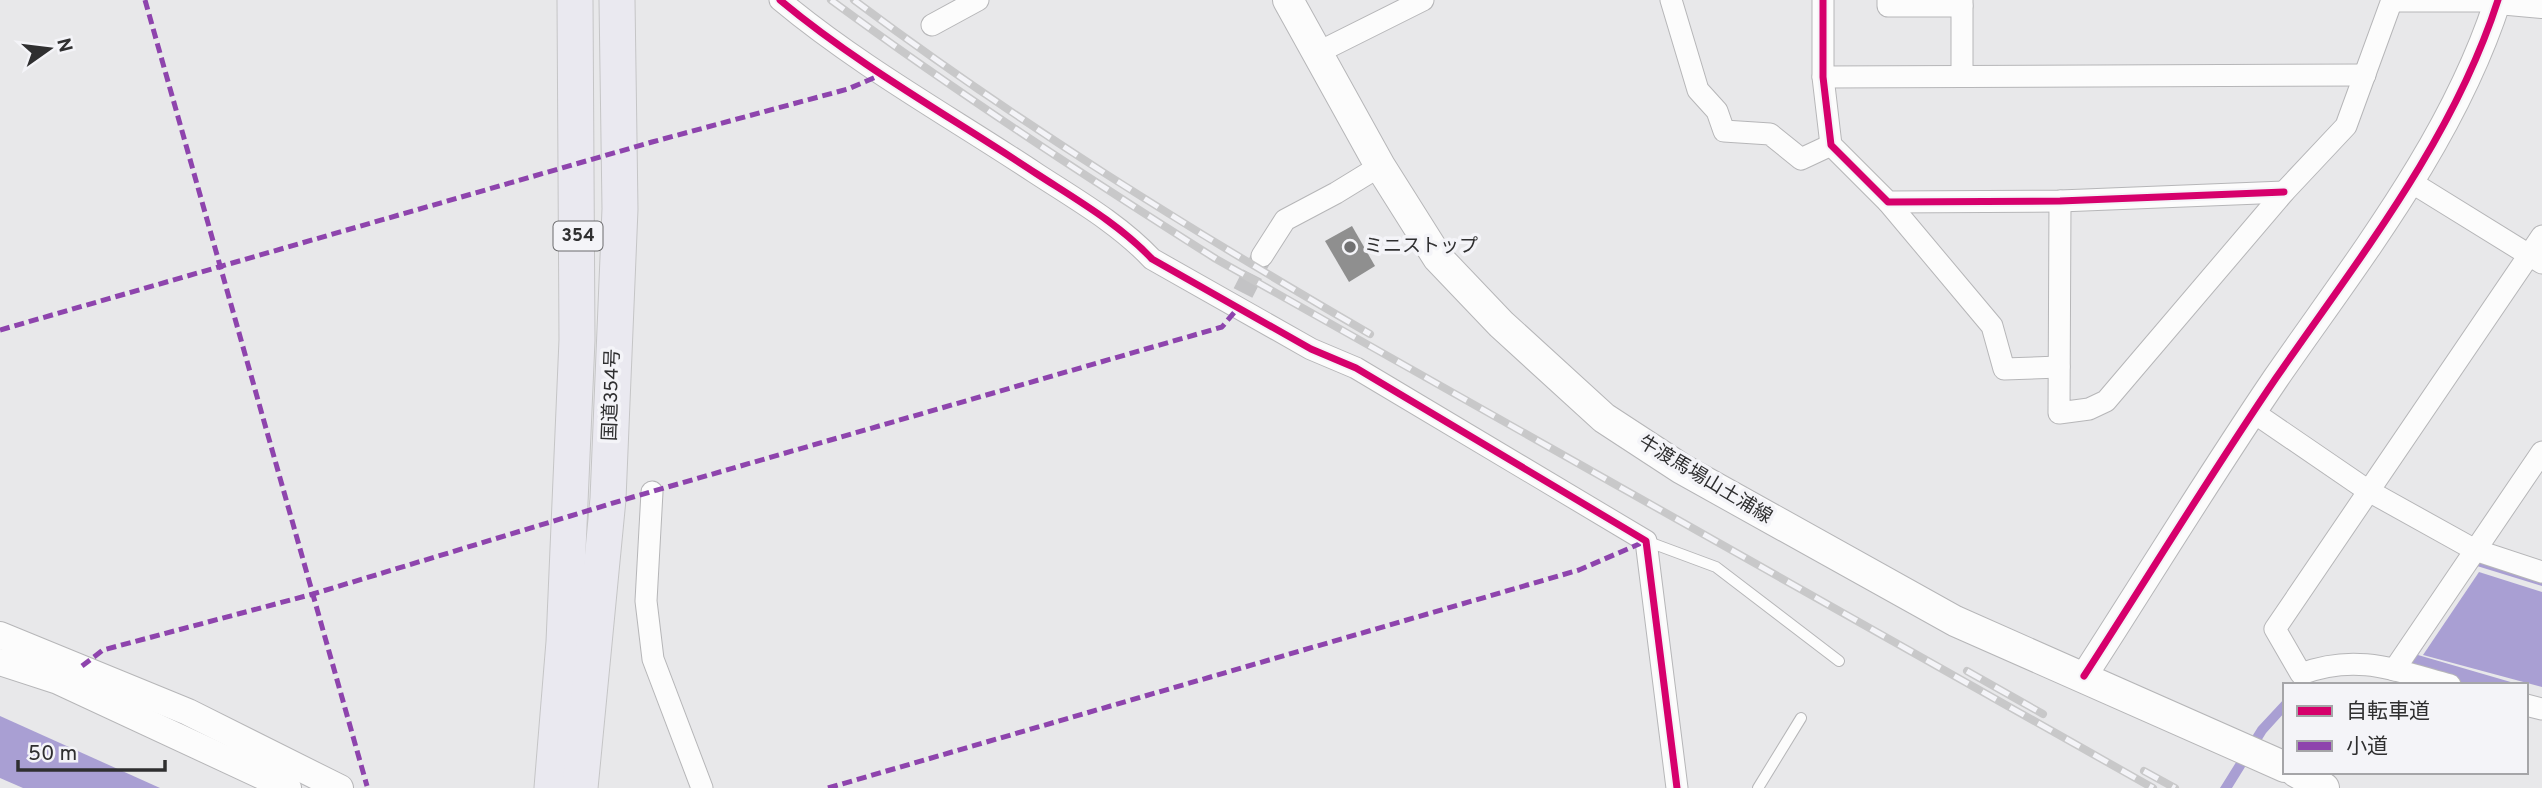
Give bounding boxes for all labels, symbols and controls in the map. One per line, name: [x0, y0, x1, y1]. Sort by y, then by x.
north arrow: [14, 14, 84, 84]
text: N: [50, 36, 77, 55]
road number: 354: [554, 222, 602, 250]
place label: ミニストップ: [1364, 235, 1478, 259]
marker: ミニストップ: [1342, 239, 1358, 255]
street label: 国道354号: [598, 348, 626, 442]
street label: 牛渡馬場山土浦線: [1634, 431, 1776, 529]
legend: [2283, 683, 2528, 774]
text: 自転車道: [2346, 699, 2430, 726]
scale bar: [18, 728, 164, 772]
text: 小道: [2346, 734, 2388, 761]
text: 50 m: [28, 741, 77, 768]

